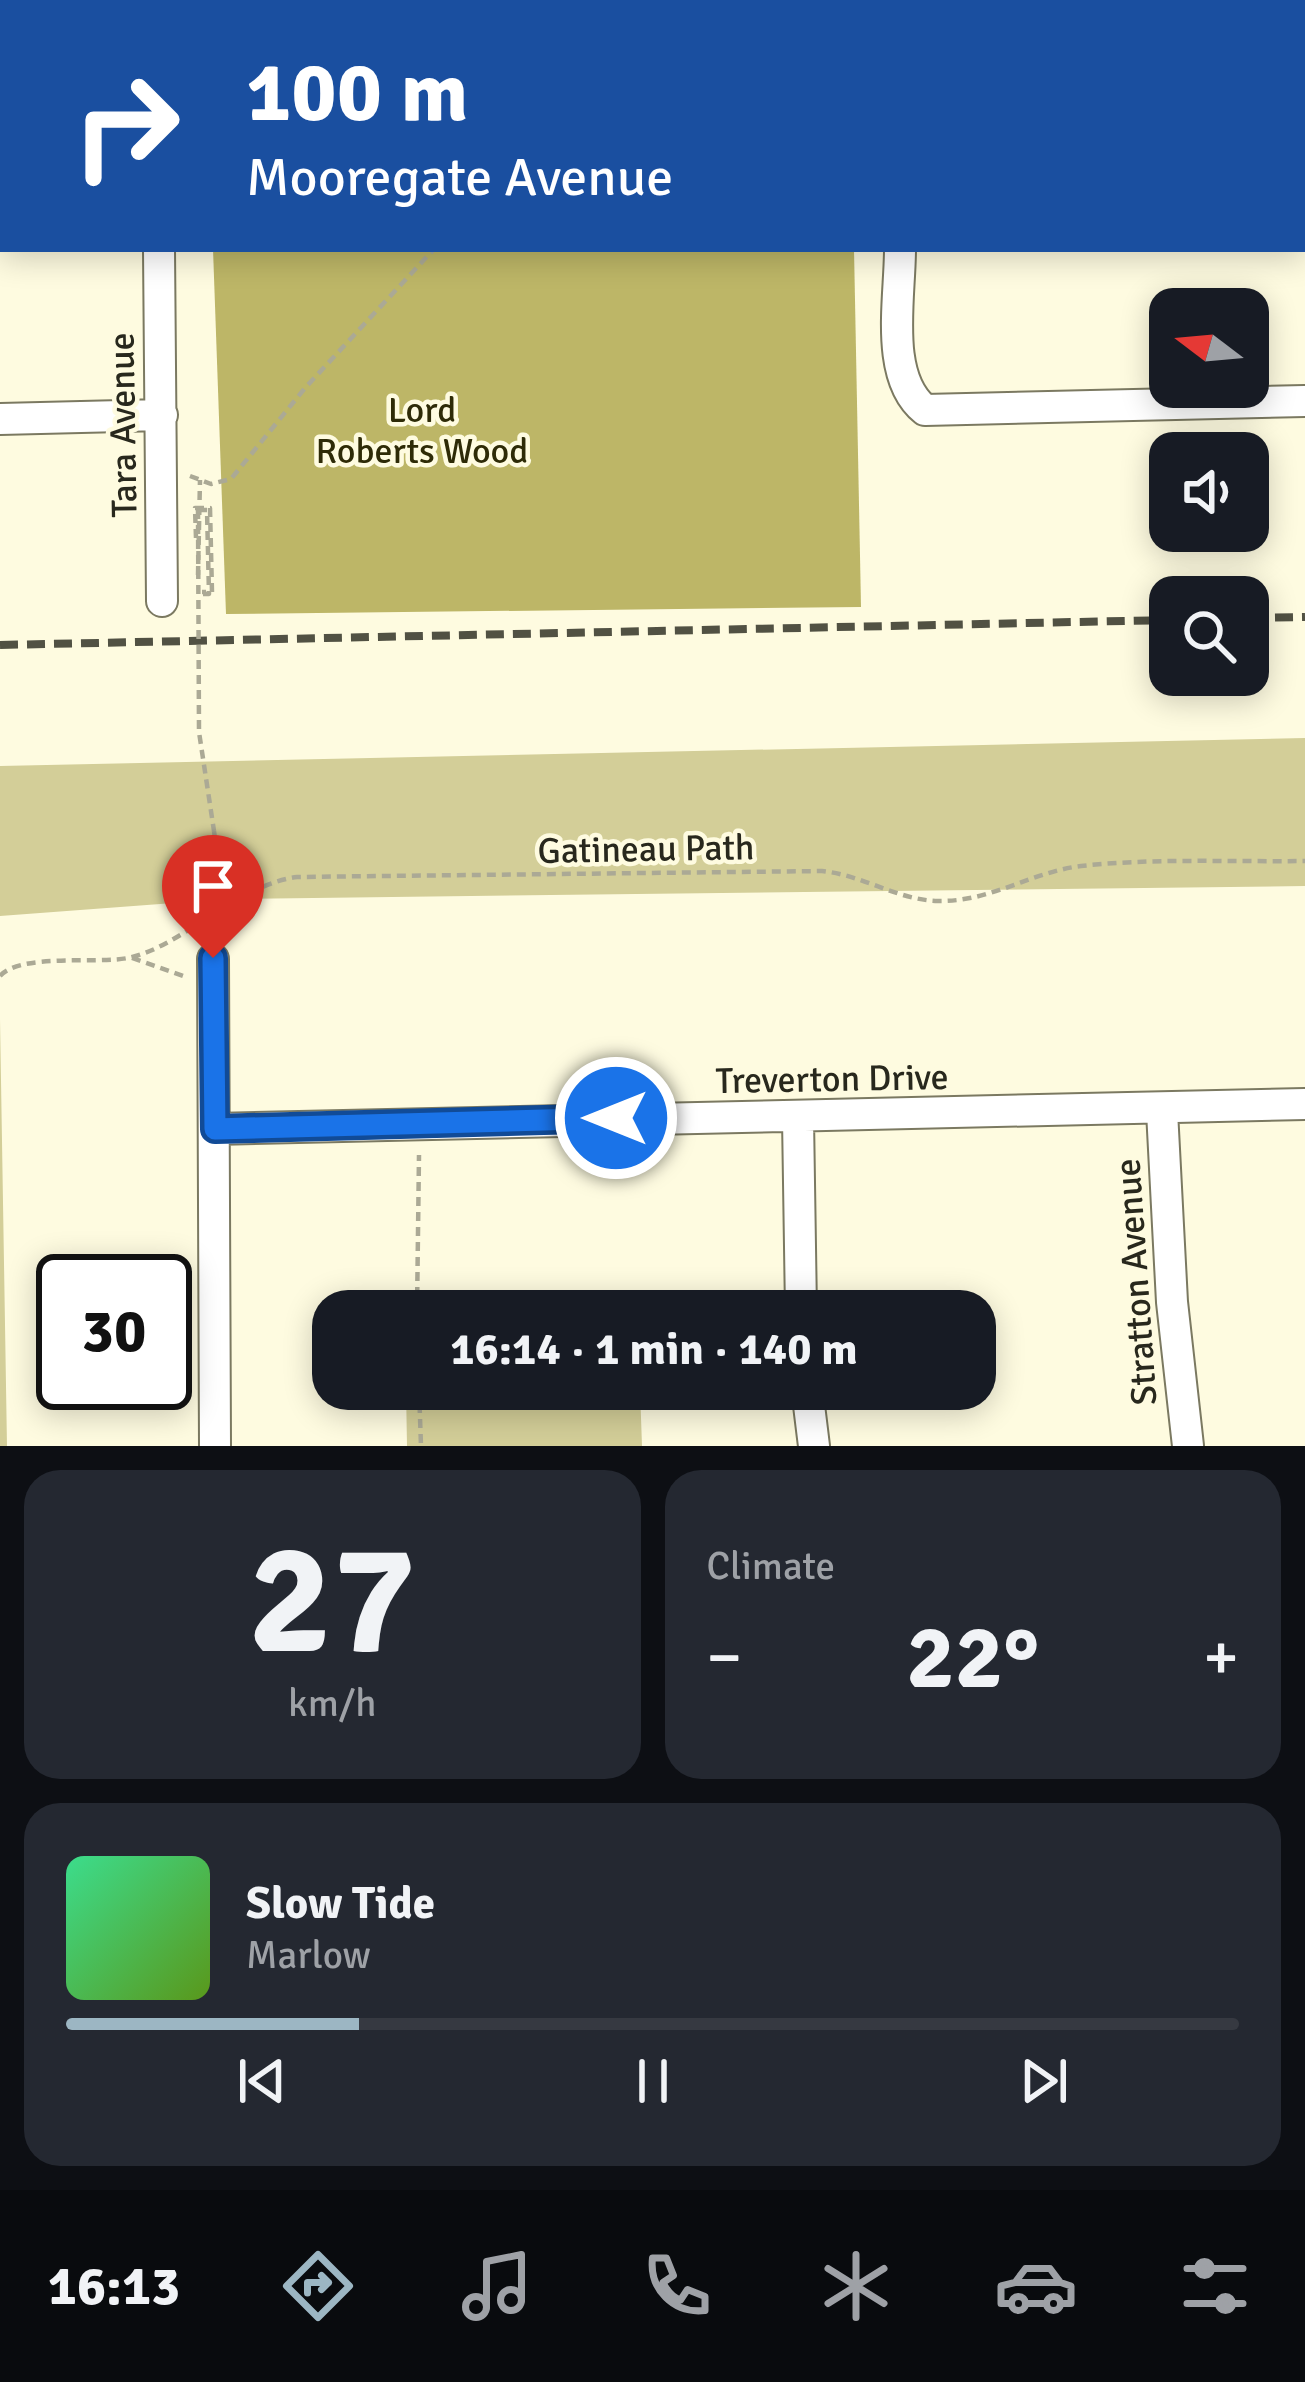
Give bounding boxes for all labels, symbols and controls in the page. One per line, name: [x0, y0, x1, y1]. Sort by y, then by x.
text: 100 m: [246, 41, 468, 145]
icon: right: [48, 48, 204, 204]
text: Mooregate Avenue: [246, 144, 673, 211]
north arrow: [1149, 288, 1269, 408]
map controls: [1149, 288, 1269, 696]
street label: Tara Avenue: [99, 332, 148, 518]
park label: Lord Roberts Wood: [316, 388, 528, 474]
button: sound: [1149, 432, 1269, 552]
button: search: [1149, 576, 1269, 696]
street label: Gatineau Path: [537, 825, 755, 874]
pin: [162, 835, 264, 958]
icon: arrive: [180, 853, 246, 919]
position arrow: [553, 1055, 679, 1181]
street label: Treverton Drive: [715, 1055, 949, 1104]
street label: Stratton Avenue: [1105, 1157, 1168, 1407]
speed limit sign: 30: [36, 1254, 192, 1410]
text: 16:14 · 1 min · 140 m: [450, 1322, 858, 1377]
text: 27: [248, 1504, 416, 1697]
text: Climate: [707, 1542, 835, 1590]
text: 22°: [906, 1602, 1039, 1713]
text: −: [707, 1617, 742, 1698]
text: +: [1203, 1617, 1239, 1698]
text: km/h: [288, 1679, 376, 1727]
text: Slow Tide: [246, 1876, 435, 1931]
text: Marlow: [246, 1931, 371, 1979]
icon: previous: [229, 2048, 295, 2114]
icon: pause: [620, 2048, 686, 2114]
icon: next: [1011, 2048, 1077, 2114]
icon: directions: [276, 2244, 360, 2328]
icon: music: [455, 2244, 539, 2328]
icon: phone: [635, 2244, 719, 2328]
icon: climate: [814, 2244, 898, 2328]
icon: car: [994, 2244, 1078, 2328]
icon: filters: [1173, 2244, 1257, 2328]
text: 16:13: [48, 2253, 180, 2320]

